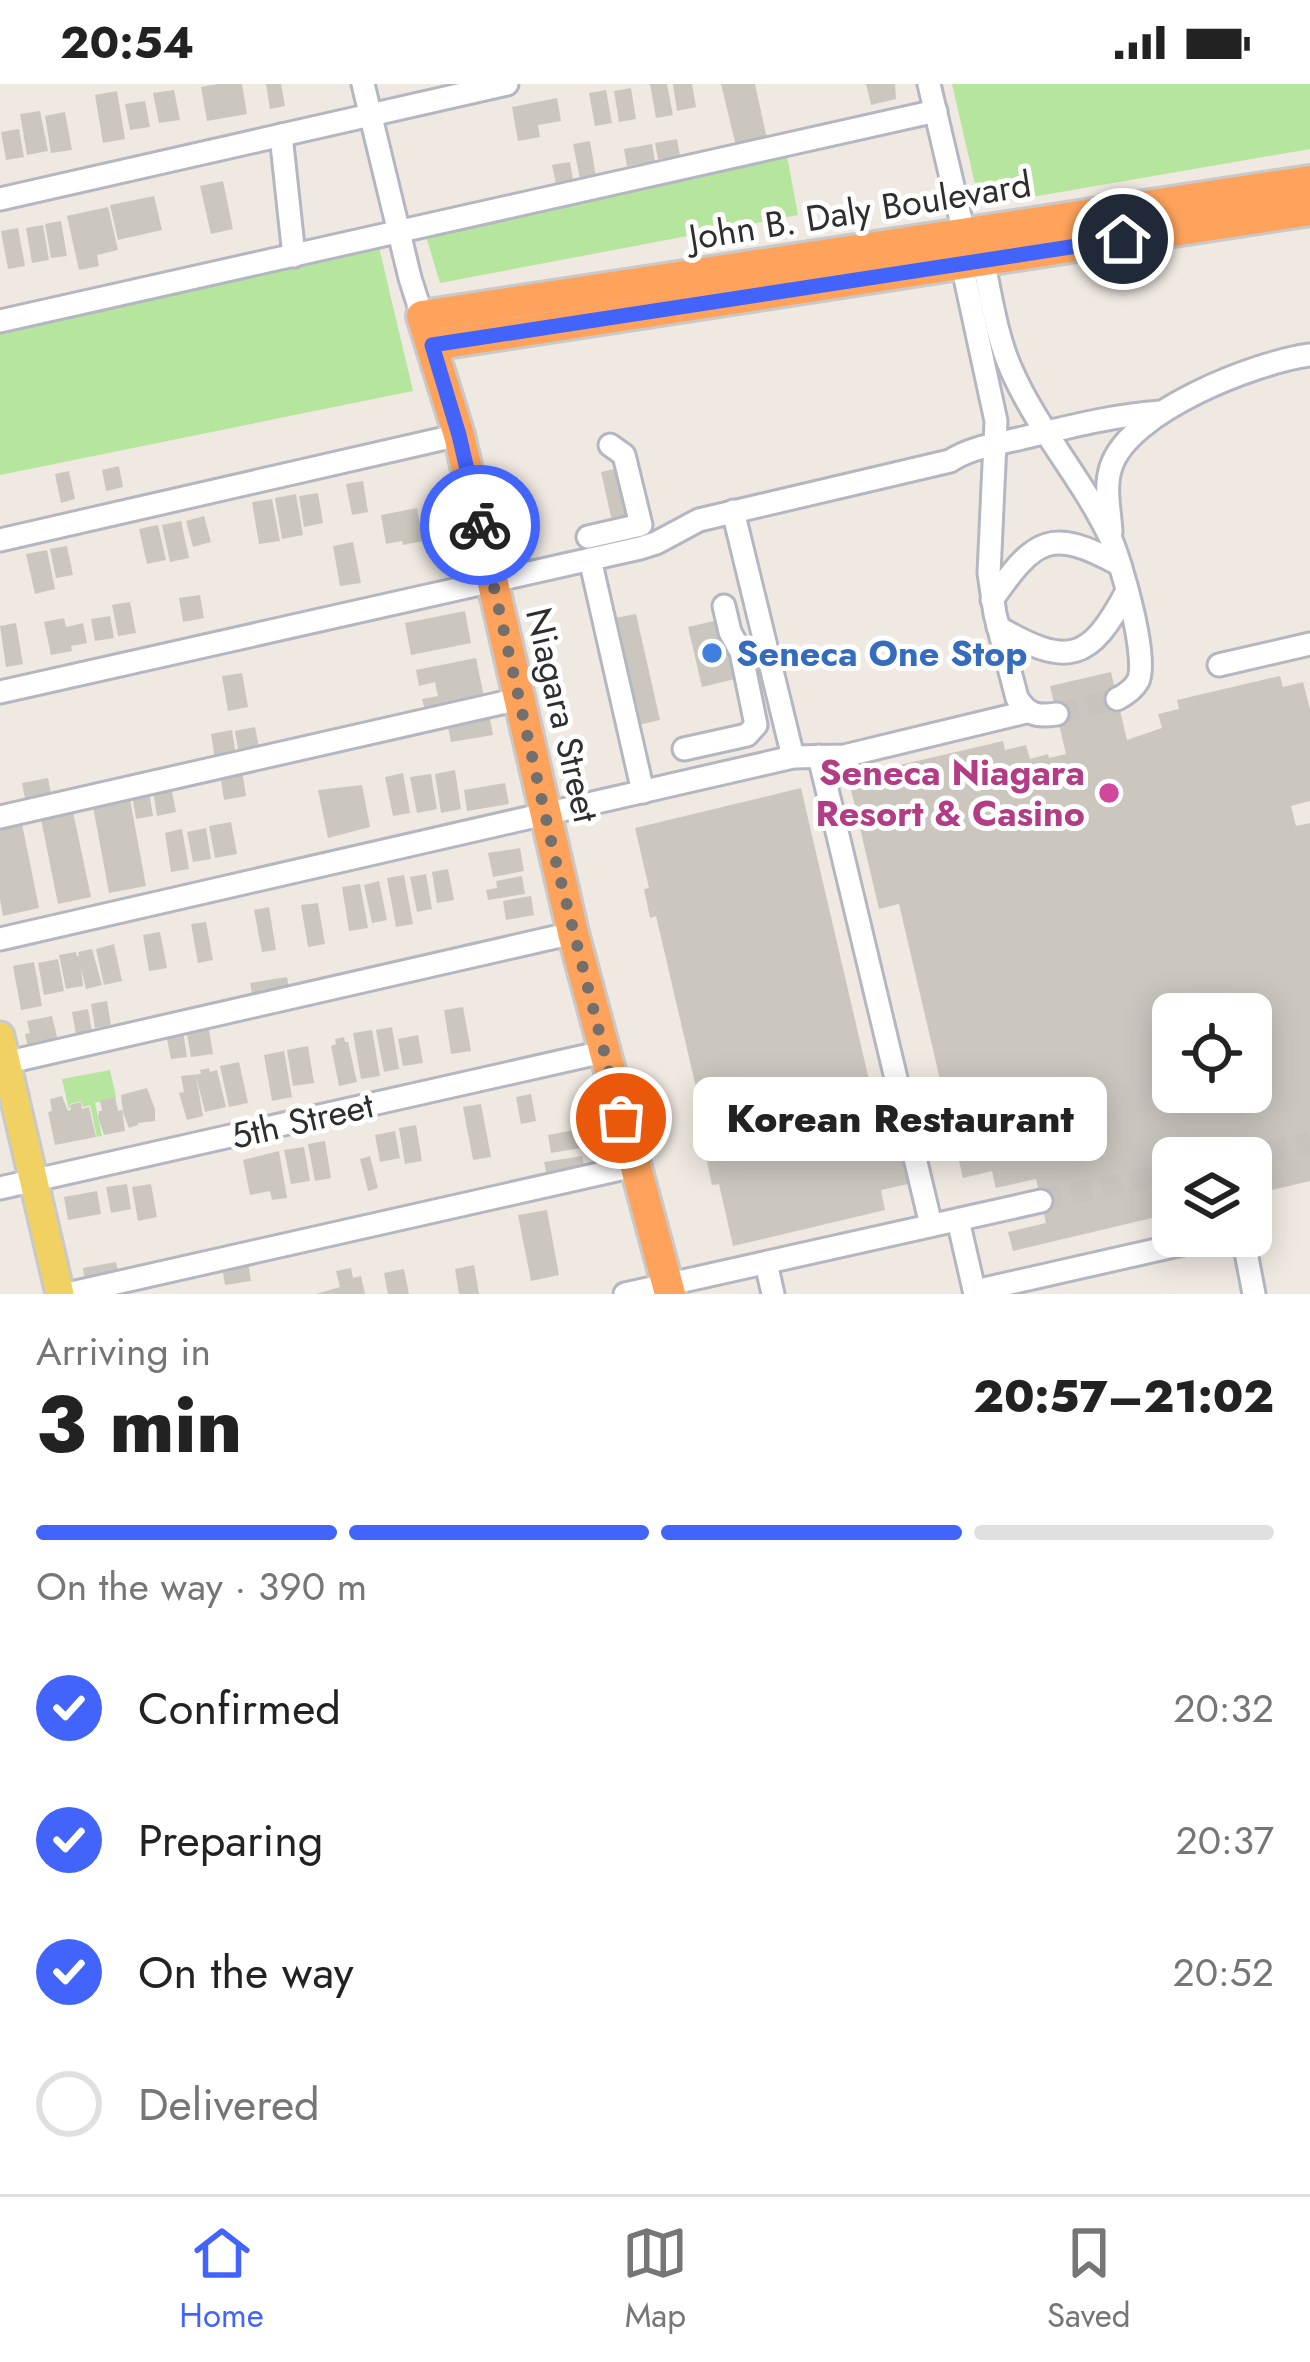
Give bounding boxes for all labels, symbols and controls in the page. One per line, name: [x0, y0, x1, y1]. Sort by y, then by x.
text: 20:54: [60, 10, 194, 75]
street label: John B. Daly Boulevard: [681, 157, 1035, 263]
pin: [1072, 188, 1174, 290]
icon: home: [1090, 206, 1156, 272]
courier: [420, 465, 540, 585]
icon: bike: [447, 492, 513, 558]
street label: Niagara Street: [513, 603, 613, 828]
place label: Seneca One Stop: [736, 627, 1028, 679]
marker: Seneca One Stop: [699, 640, 725, 666]
place label: Seneca Niagara Resort & Casino: [816, 746, 1085, 839]
marker: Seneca Niagara Resort & Casino: [1096, 780, 1122, 806]
map controls: [1152, 993, 1272, 1257]
button: locate: [1152, 993, 1272, 1113]
pin: [570, 1067, 672, 1169]
callout: Korean Restaurant: [693, 1076, 1107, 1160]
street label: 5th Street: [226, 1078, 379, 1162]
icon: bag: [588, 1085, 654, 1151]
text: Korean Restaurant: [726, 1090, 1074, 1147]
button: layers: [1152, 1137, 1272, 1257]
text: Arriving in: [36, 1323, 211, 1380]
text: 20:57–21:02: [973, 1364, 1274, 1429]
text: 3 min: [36, 1369, 242, 1481]
text: On the way · 390 m: [36, 1558, 367, 1615]
icon: check: [36, 1675, 102, 1741]
text: Confirmed: [138, 1676, 341, 1741]
text: 20:32: [1173, 1680, 1274, 1737]
icon: check: [36, 1807, 102, 1873]
text: Preparing: [138, 1808, 323, 1873]
text: 20:37: [1176, 1812, 1274, 1869]
icon: check: [36, 1939, 102, 2005]
text: On the way: [138, 1940, 354, 2005]
text: 20:52: [1173, 1944, 1274, 2001]
text: Delivered: [138, 2072, 320, 2137]
tab: Home: [179, 2220, 264, 2339]
tab: Map: [622, 2220, 688, 2339]
tab: Saved: [1047, 2220, 1131, 2339]

